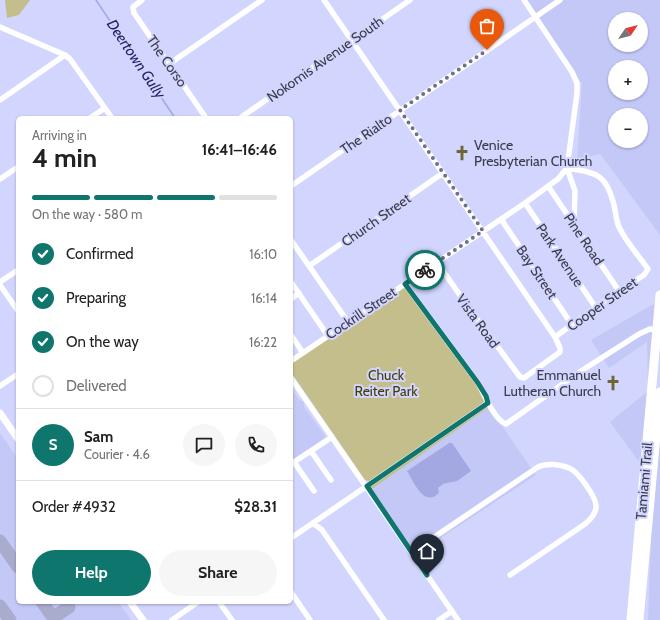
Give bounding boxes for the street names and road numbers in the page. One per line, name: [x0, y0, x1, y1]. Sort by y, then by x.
street label: Nokomis Avenue South: [263, 12, 387, 106]
street label: The Corso: [143, 32, 192, 91]
street label: The Rialto: [337, 110, 396, 158]
street label: Church Street: [338, 189, 415, 251]
street label: Pine Road: [560, 209, 608, 269]
street label: Park Avenue: [532, 220, 588, 290]
street label: Bay Street: [512, 242, 562, 303]
street label: Cooper Street: [563, 273, 641, 335]
street label: Cockrill Street: [322, 282, 400, 343]
street label: Vista Road: [452, 290, 504, 352]
street label: Tamiami Trail: [632, 441, 656, 520]

